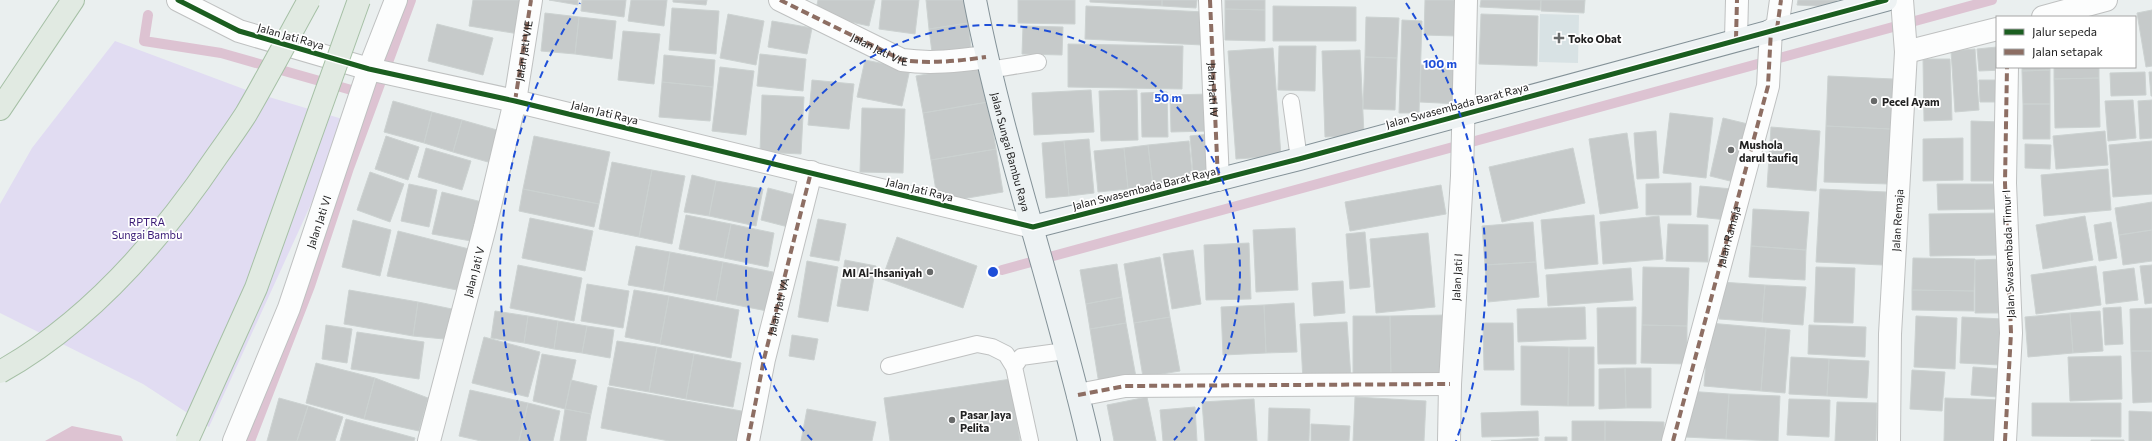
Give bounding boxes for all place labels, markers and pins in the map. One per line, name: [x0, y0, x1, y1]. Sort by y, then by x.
marker: Toko Obat: [1553, 32, 1565, 44]
place label: Toko Obat: [1568, 32, 1622, 45]
place label: Pecel Ayam: [1882, 95, 1940, 108]
marker: Pecel Ayam: [1869, 96, 1879, 106]
place label: Mushola darul taufiq: [1739, 138, 1798, 164]
marker: Mushola darul taufiq: [1726, 145, 1736, 155]
centre of rings: [986, 265, 1000, 279]
place label: MI Al-Ihsaniyah: [842, 266, 922, 279]
marker: MI Al-Ihsaniyah: [925, 267, 935, 277]
place label: Pasar Jaya Pelita: [960, 408, 1012, 434]
marker: Pasar Jaya Pelita: [947, 415, 957, 425]

